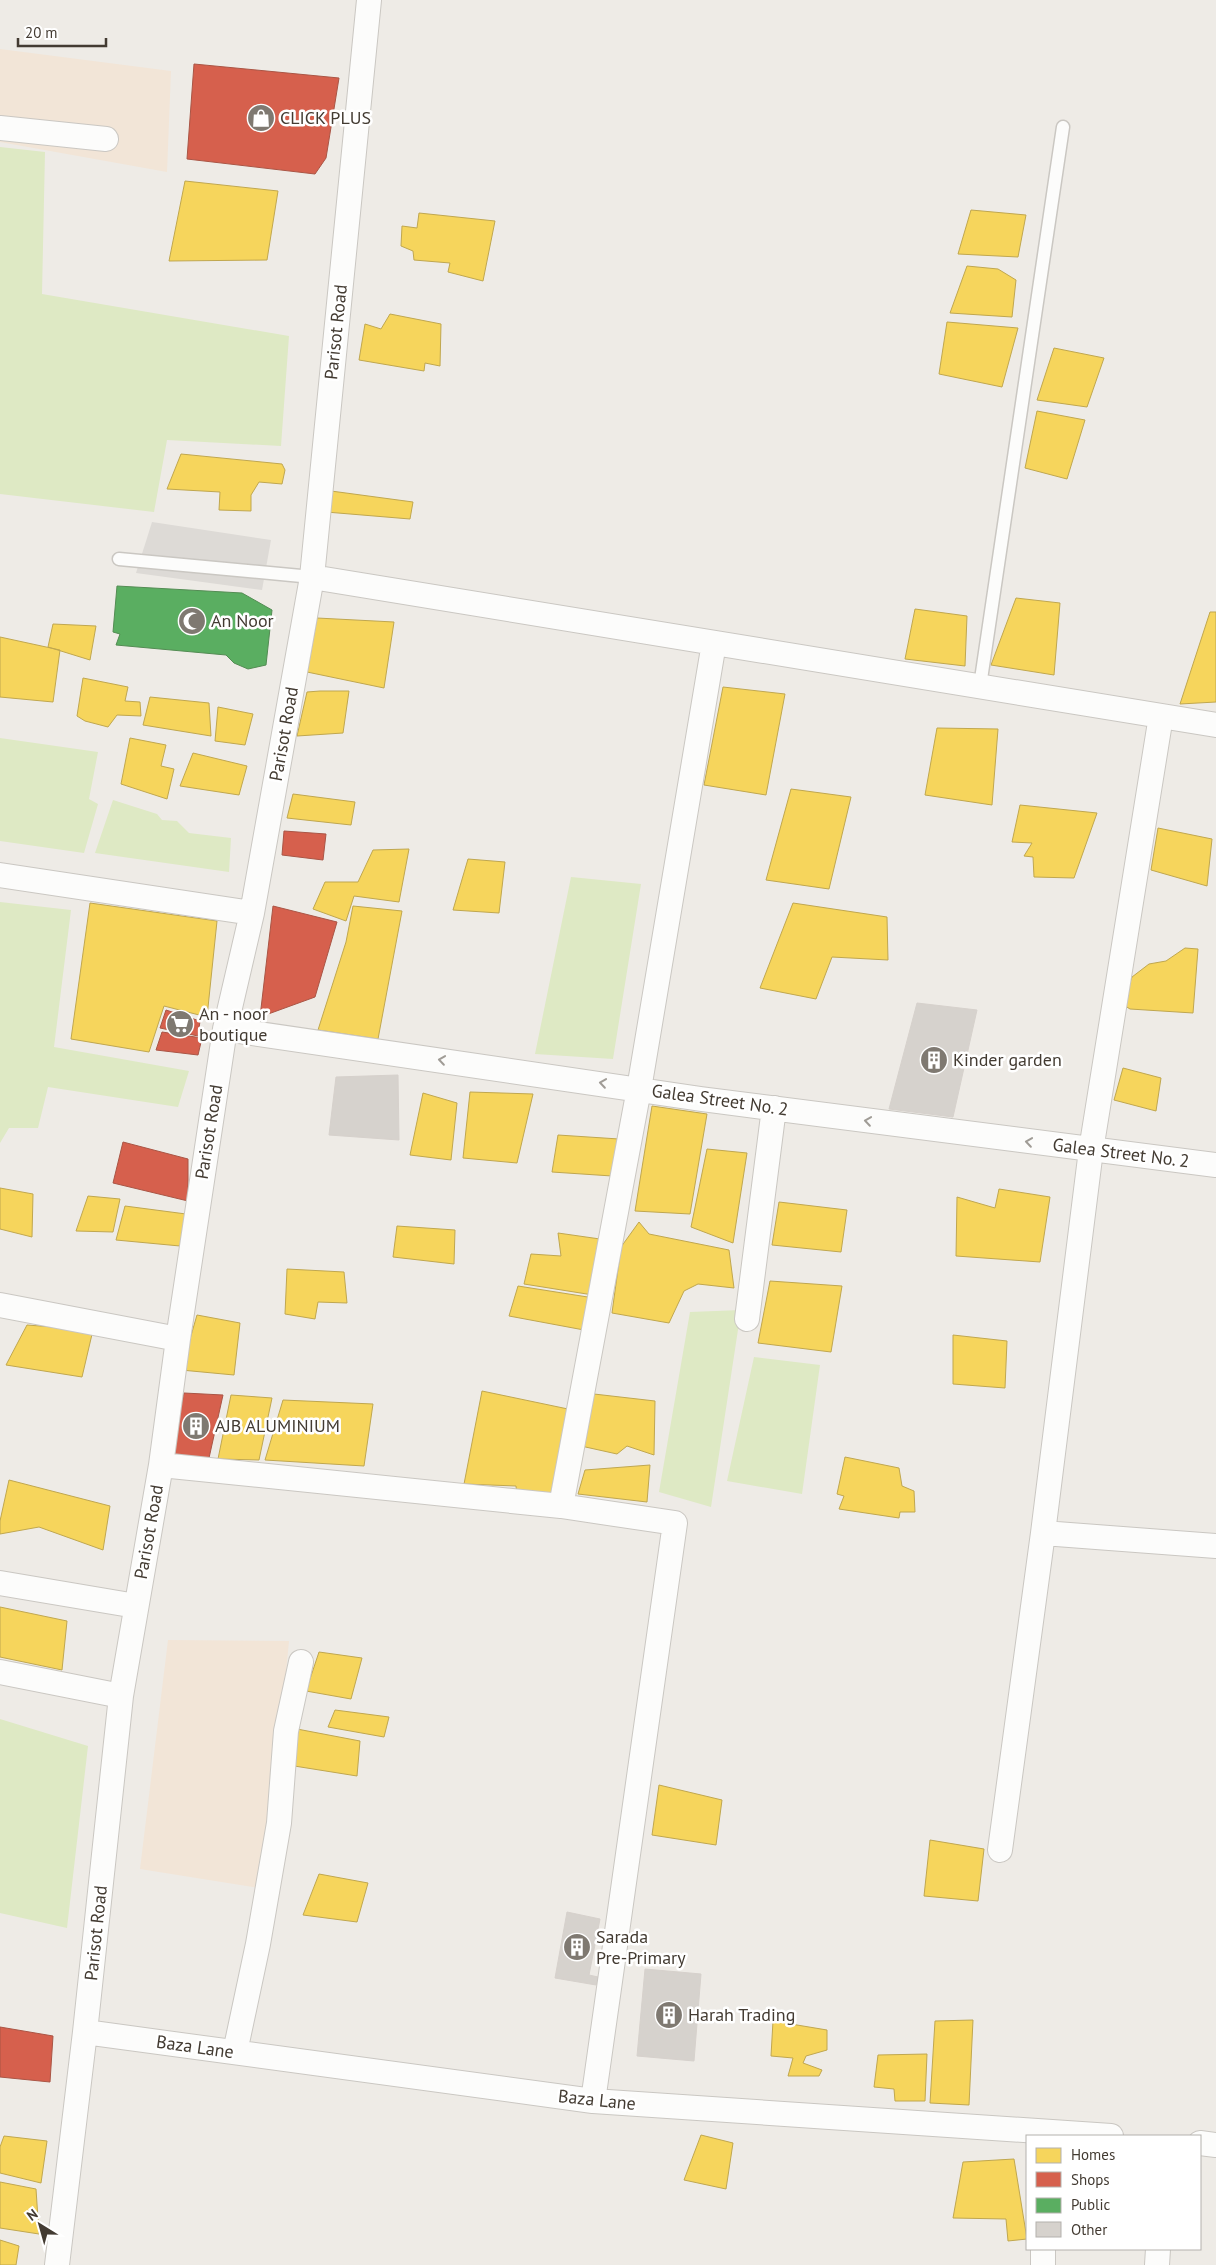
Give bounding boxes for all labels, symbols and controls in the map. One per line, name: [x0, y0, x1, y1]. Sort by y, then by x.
scale bar: [18, 15, 105, 47]
text: 20 m: [25, 23, 58, 42]
shop icon: CLICK PLUS: [246, 103, 276, 133]
place label: CLICK PLUS: [280, 106, 371, 129]
street label: Parisot Road: [319, 283, 352, 381]
mosque icon: An Noor: [177, 606, 207, 636]
place label: An Noor: [211, 609, 274, 632]
street label: Parisot Road: [264, 685, 303, 783]
place label: An - noor boutique: [199, 1002, 268, 1046]
supermarket icon: An - noor boutique: [165, 1009, 195, 1039]
building icon: Kinder garden: [919, 1045, 949, 1075]
place label: Kinder garden: [953, 1048, 1062, 1071]
one-way arrow: [437, 1056, 446, 1066]
one-way arrow: [598, 1079, 607, 1089]
street label: Galea Street No. 2: [650, 1079, 790, 1120]
street label: Parisot Road: [190, 1083, 227, 1181]
one-way arrow: [863, 1116, 872, 1126]
street label: Galea Street No. 2: [1051, 1133, 1191, 1172]
one-way arrow: [1024, 1137, 1032, 1148]
building icon: AJB ALUMINIUM: [181, 1411, 211, 1441]
place label: AJB ALUMINIUM: [215, 1414, 340, 1437]
street label: Parisot Road: [129, 1483, 168, 1581]
street label: Parisot Road: [79, 1884, 112, 1982]
place label: Sarada Pre-Primary: [596, 1925, 686, 1969]
building icon: Sarada Pre-Primary: [562, 1932, 592, 1962]
building icon: Harah Trading: [654, 2000, 684, 2030]
place label: Harah Trading: [688, 2003, 795, 2026]
street label: Baza Lane: [155, 2030, 235, 2063]
street label: Baza Lane: [557, 2084, 637, 2115]
legend: [1026, 2135, 1201, 2250]
text: Homes: [1071, 2145, 1115, 2164]
text: Shops: [1071, 2170, 1110, 2189]
text: Public: [1071, 2195, 1110, 2214]
north arrow: [15, 2200, 65, 2250]
text: N: [23, 2205, 41, 2225]
text: Other: [1071, 2220, 1107, 2239]

